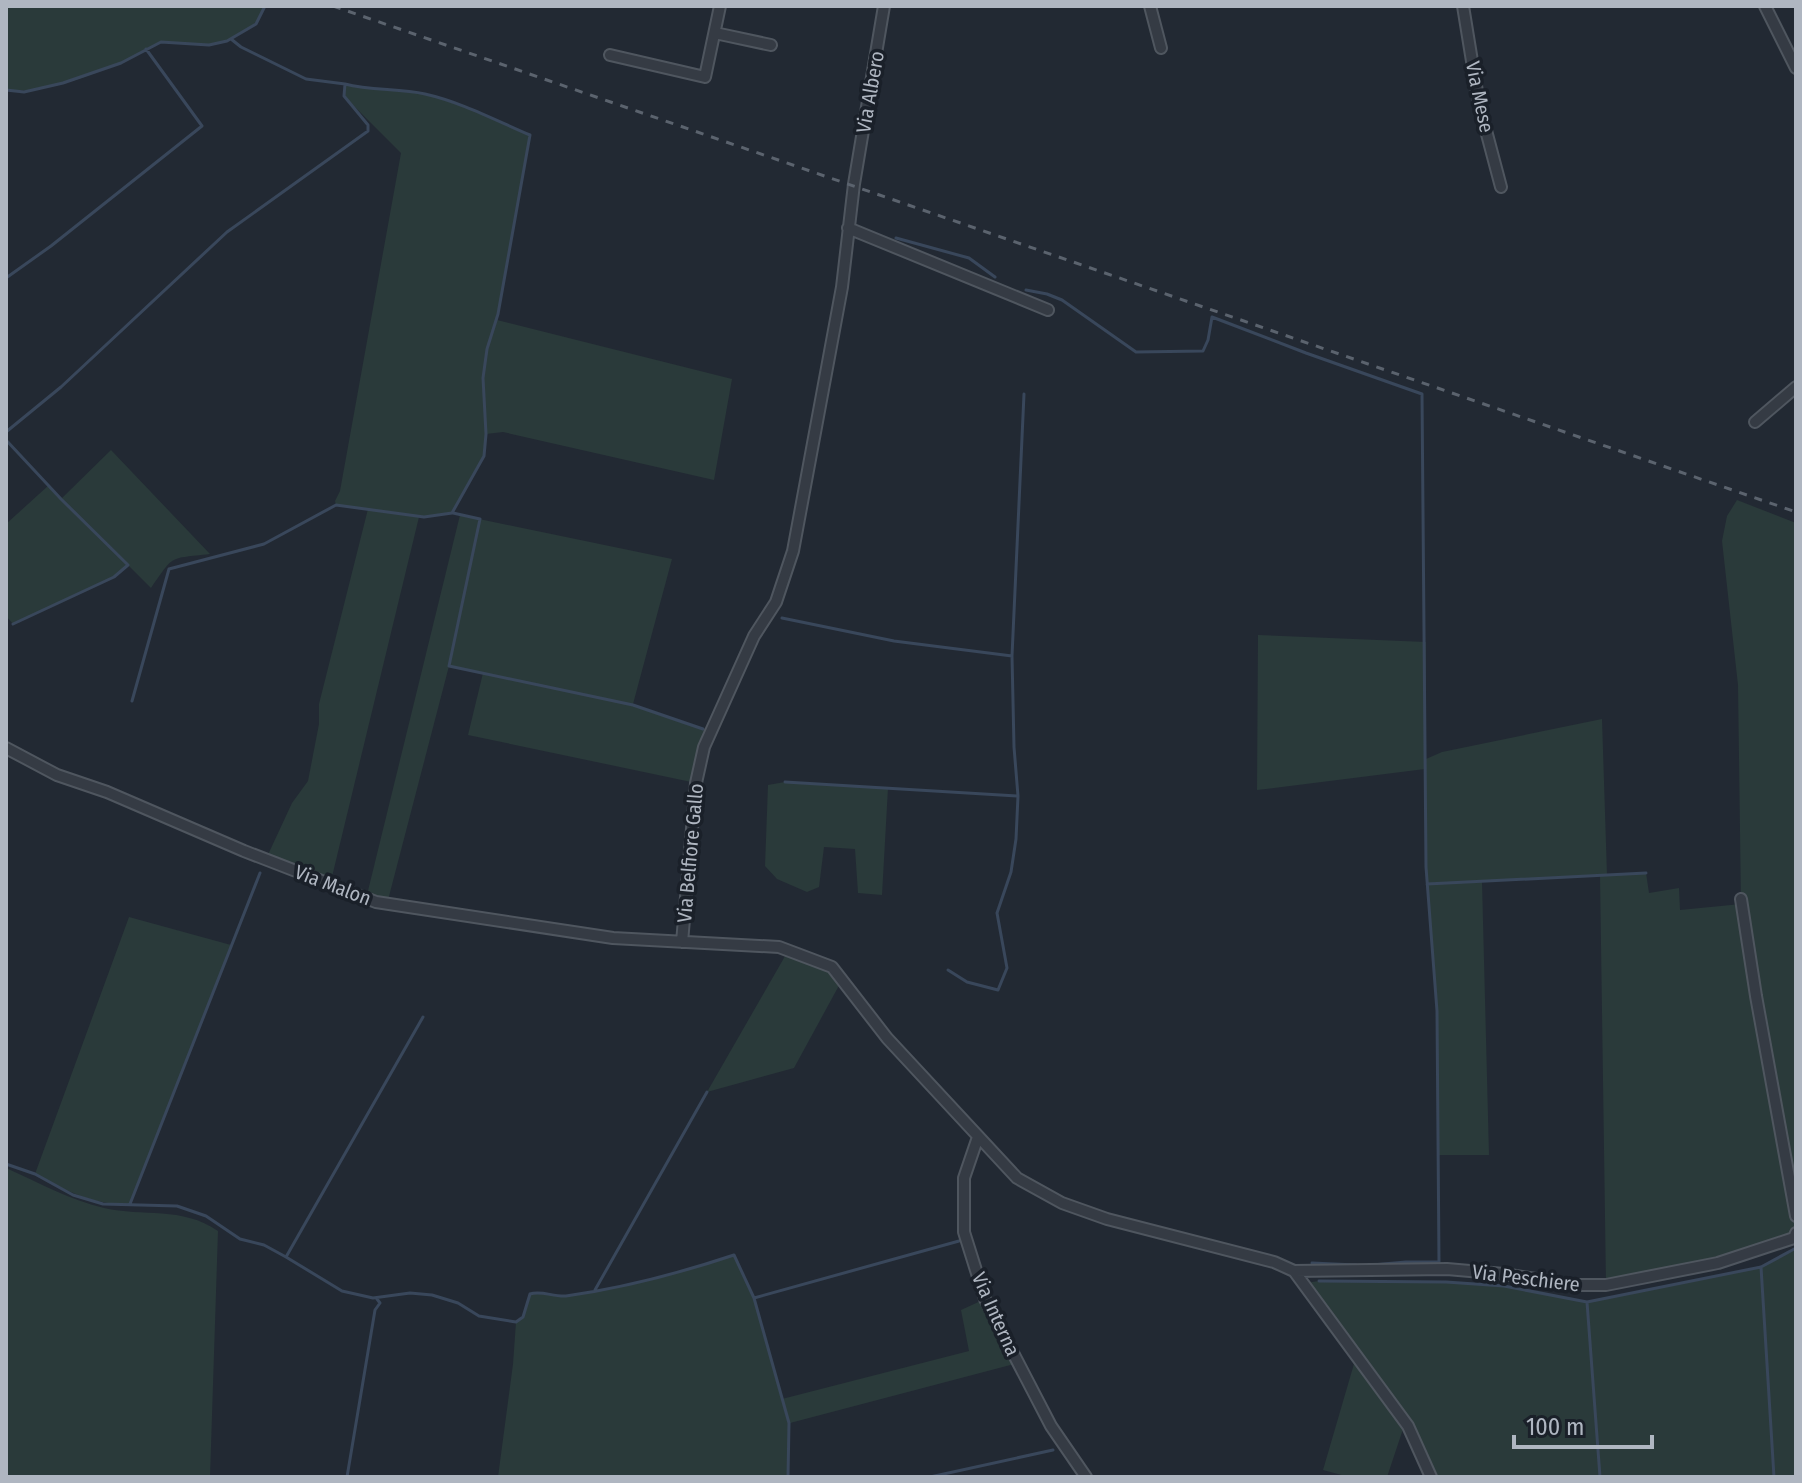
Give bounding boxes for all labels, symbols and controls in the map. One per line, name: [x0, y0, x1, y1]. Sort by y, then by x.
street label: Via Albero: [851, 49, 889, 135]
street label: Via Mese: [1461, 59, 1499, 135]
street label: Via Belfiore Gallo: [672, 782, 708, 924]
street label: Via Malon: [291, 860, 375, 910]
street label: Via Peschiere: [1471, 1259, 1581, 1297]
street label: Via Interna: [967, 1268, 1025, 1360]
scale bar: [1514, 1399, 1652, 1449]
text: 100 m: [1526, 1413, 1584, 1441]

